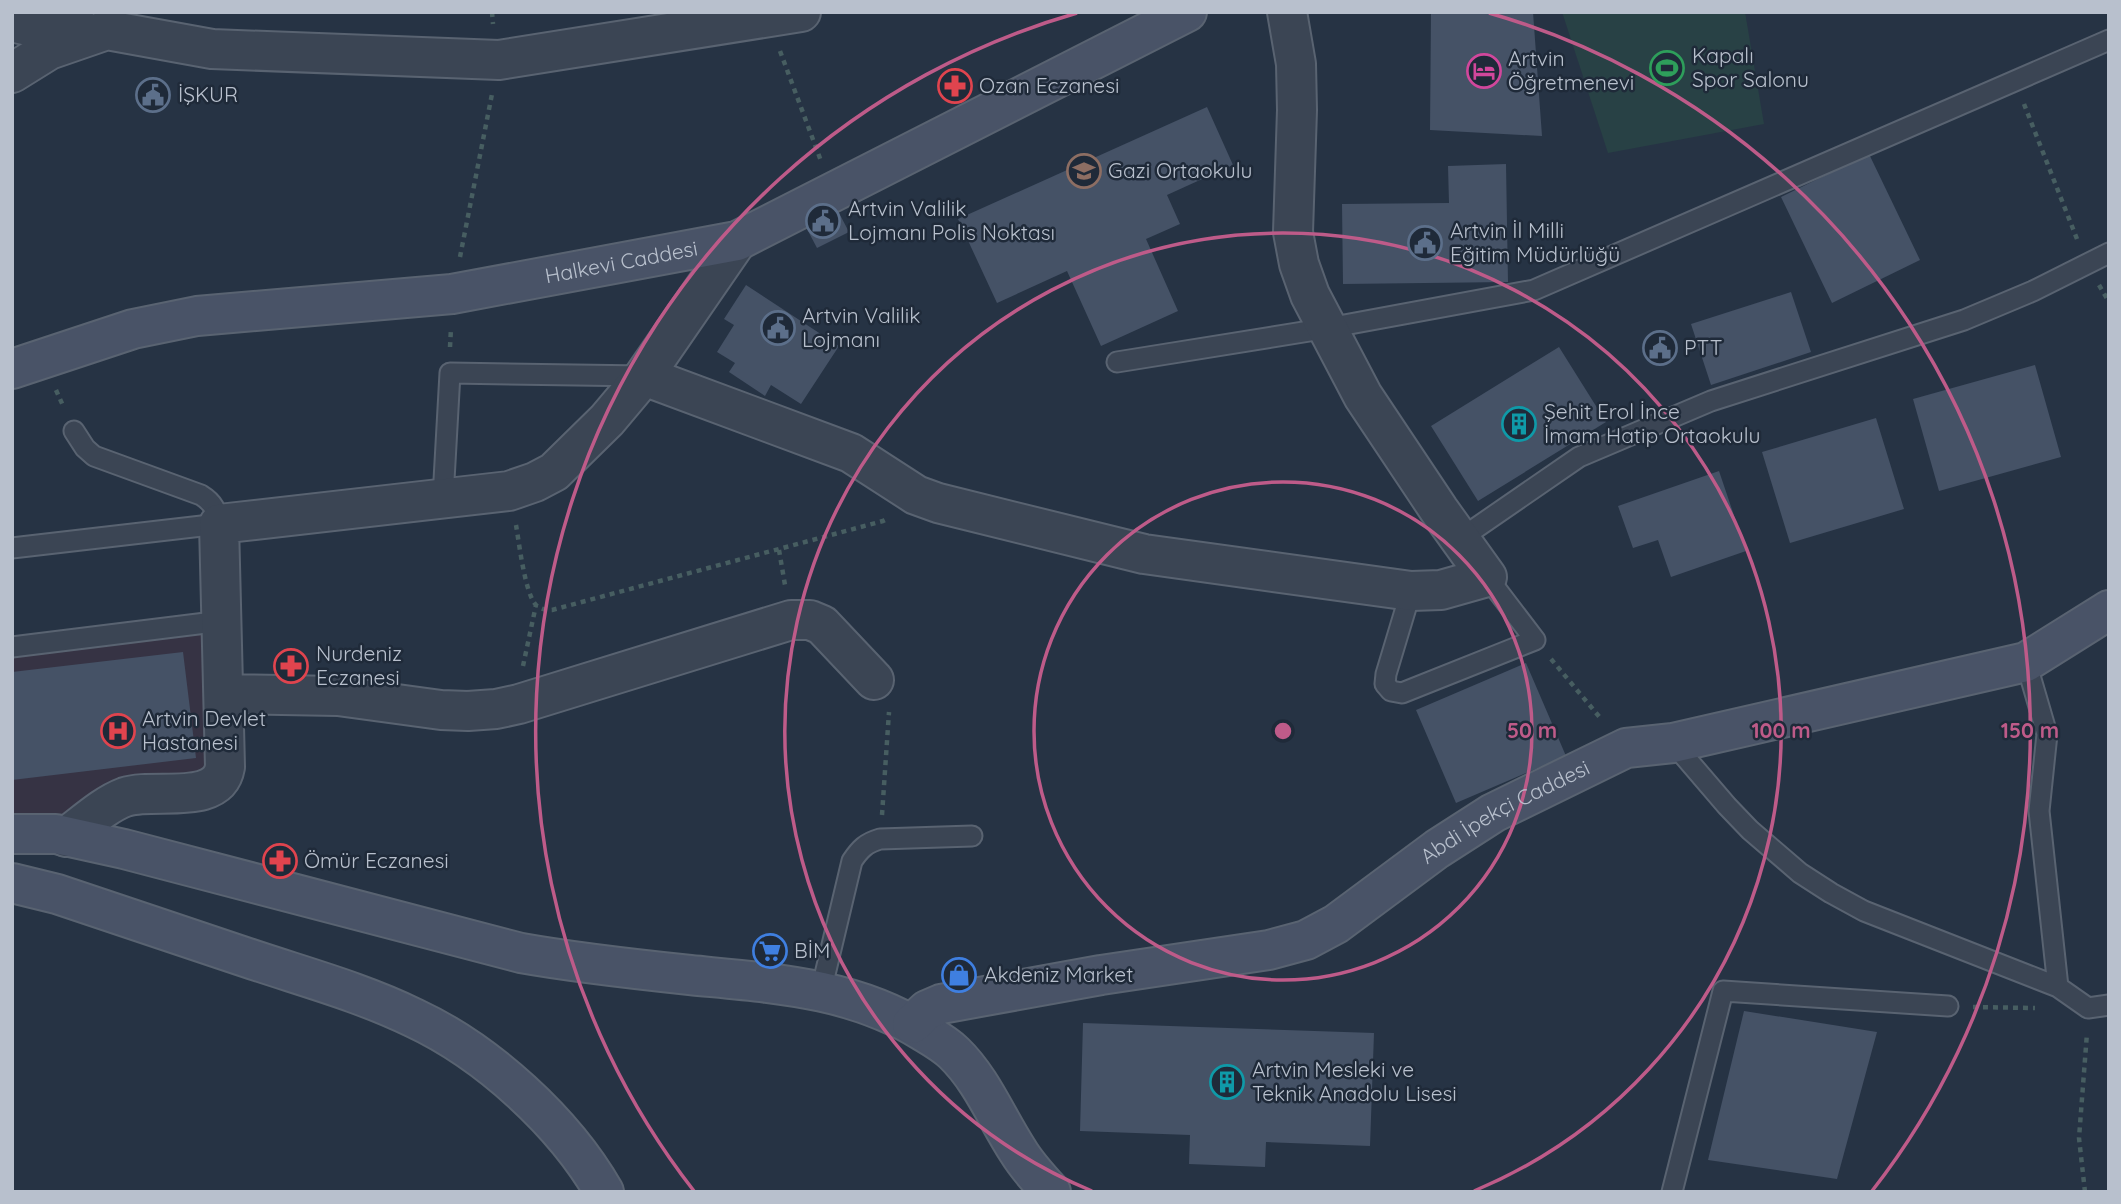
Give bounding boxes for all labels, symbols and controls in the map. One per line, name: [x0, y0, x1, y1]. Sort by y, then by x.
place label: Kapalı Spor Salonu: [1692, 42, 1809, 92]
place label: Artvin Öğretmenevi: [1508, 45, 1634, 95]
sports icon: Kapalı Spor Salonu: [1648, 49, 1686, 87]
hotel icon: Artvin Öğretmenevi: [1465, 52, 1503, 90]
pharmacy icon: Ozan Eczanesi: [936, 67, 974, 105]
place label: Ozan Eczanesi: [979, 72, 1120, 98]
public building icon: İŞKUR: [134, 76, 172, 114]
place label: İŞKUR: [178, 81, 238, 107]
school or university icon: Gazi Ortaokulu: [1065, 152, 1103, 190]
place label: Gazi Ortaokulu: [1108, 157, 1252, 183]
place label: Artvin Valilik Lojmanı Polis Noktası: [848, 195, 1055, 245]
public building icon: Artvin Valilik Lojmanı Polis Noktası: [804, 202, 842, 240]
place label: Artvin İl Milli Eğitim Müdürlüğü: [1450, 217, 1620, 267]
public building icon: Artvin İl Milli Eğitim Müdürlüğü: [1406, 224, 1444, 262]
street label: Halkevi Caddesi: [543, 235, 700, 288]
place label: Artvin Valilik Lojmanı: [802, 302, 921, 352]
public building icon: Artvin Valilik Lojmanı: [759, 309, 797, 347]
public building icon: PTT: [1641, 329, 1679, 367]
place label: PTT: [1684, 334, 1723, 360]
place label: Şehit Erol İnce İmam Hatip Ortaokulu: [1544, 398, 1760, 448]
building icon: Şehit Erol İnce İmam Hatip Ortaokulu: [1500, 405, 1538, 443]
place label: Nurdeniz Eczanesi: [316, 640, 402, 690]
pharmacy icon: Nurdeniz Eczanesi: [272, 647, 310, 685]
place label: Artvin Devlet Hastanesi: [142, 705, 266, 755]
hospital icon: Artvin Devlet Hastanesi: [99, 712, 137, 750]
text: 50 m: [1507, 717, 1557, 743]
text: 100 m: [1751, 717, 1811, 743]
text: 150 m: [2001, 717, 2059, 743]
centre of rings: [1271, 719, 1295, 743]
street label: Abdi İpekçi Caddesi: [1415, 754, 1593, 869]
pharmacy icon: Ömür Eczanesi: [261, 842, 299, 880]
place label: Ömür Eczanesi: [304, 847, 449, 873]
supermarket icon: BİM: [751, 932, 789, 970]
place label: BİM: [794, 937, 830, 963]
shop icon: Akdeniz Market: [940, 956, 978, 994]
place label: Akdeniz Market: [984, 961, 1133, 987]
place label: Artvin Mesleki ve Teknik Anadolu Lisesi: [1252, 1056, 1457, 1106]
building icon: Artvin Mesleki ve Teknik Anadolu Lisesi: [1208, 1063, 1246, 1101]

